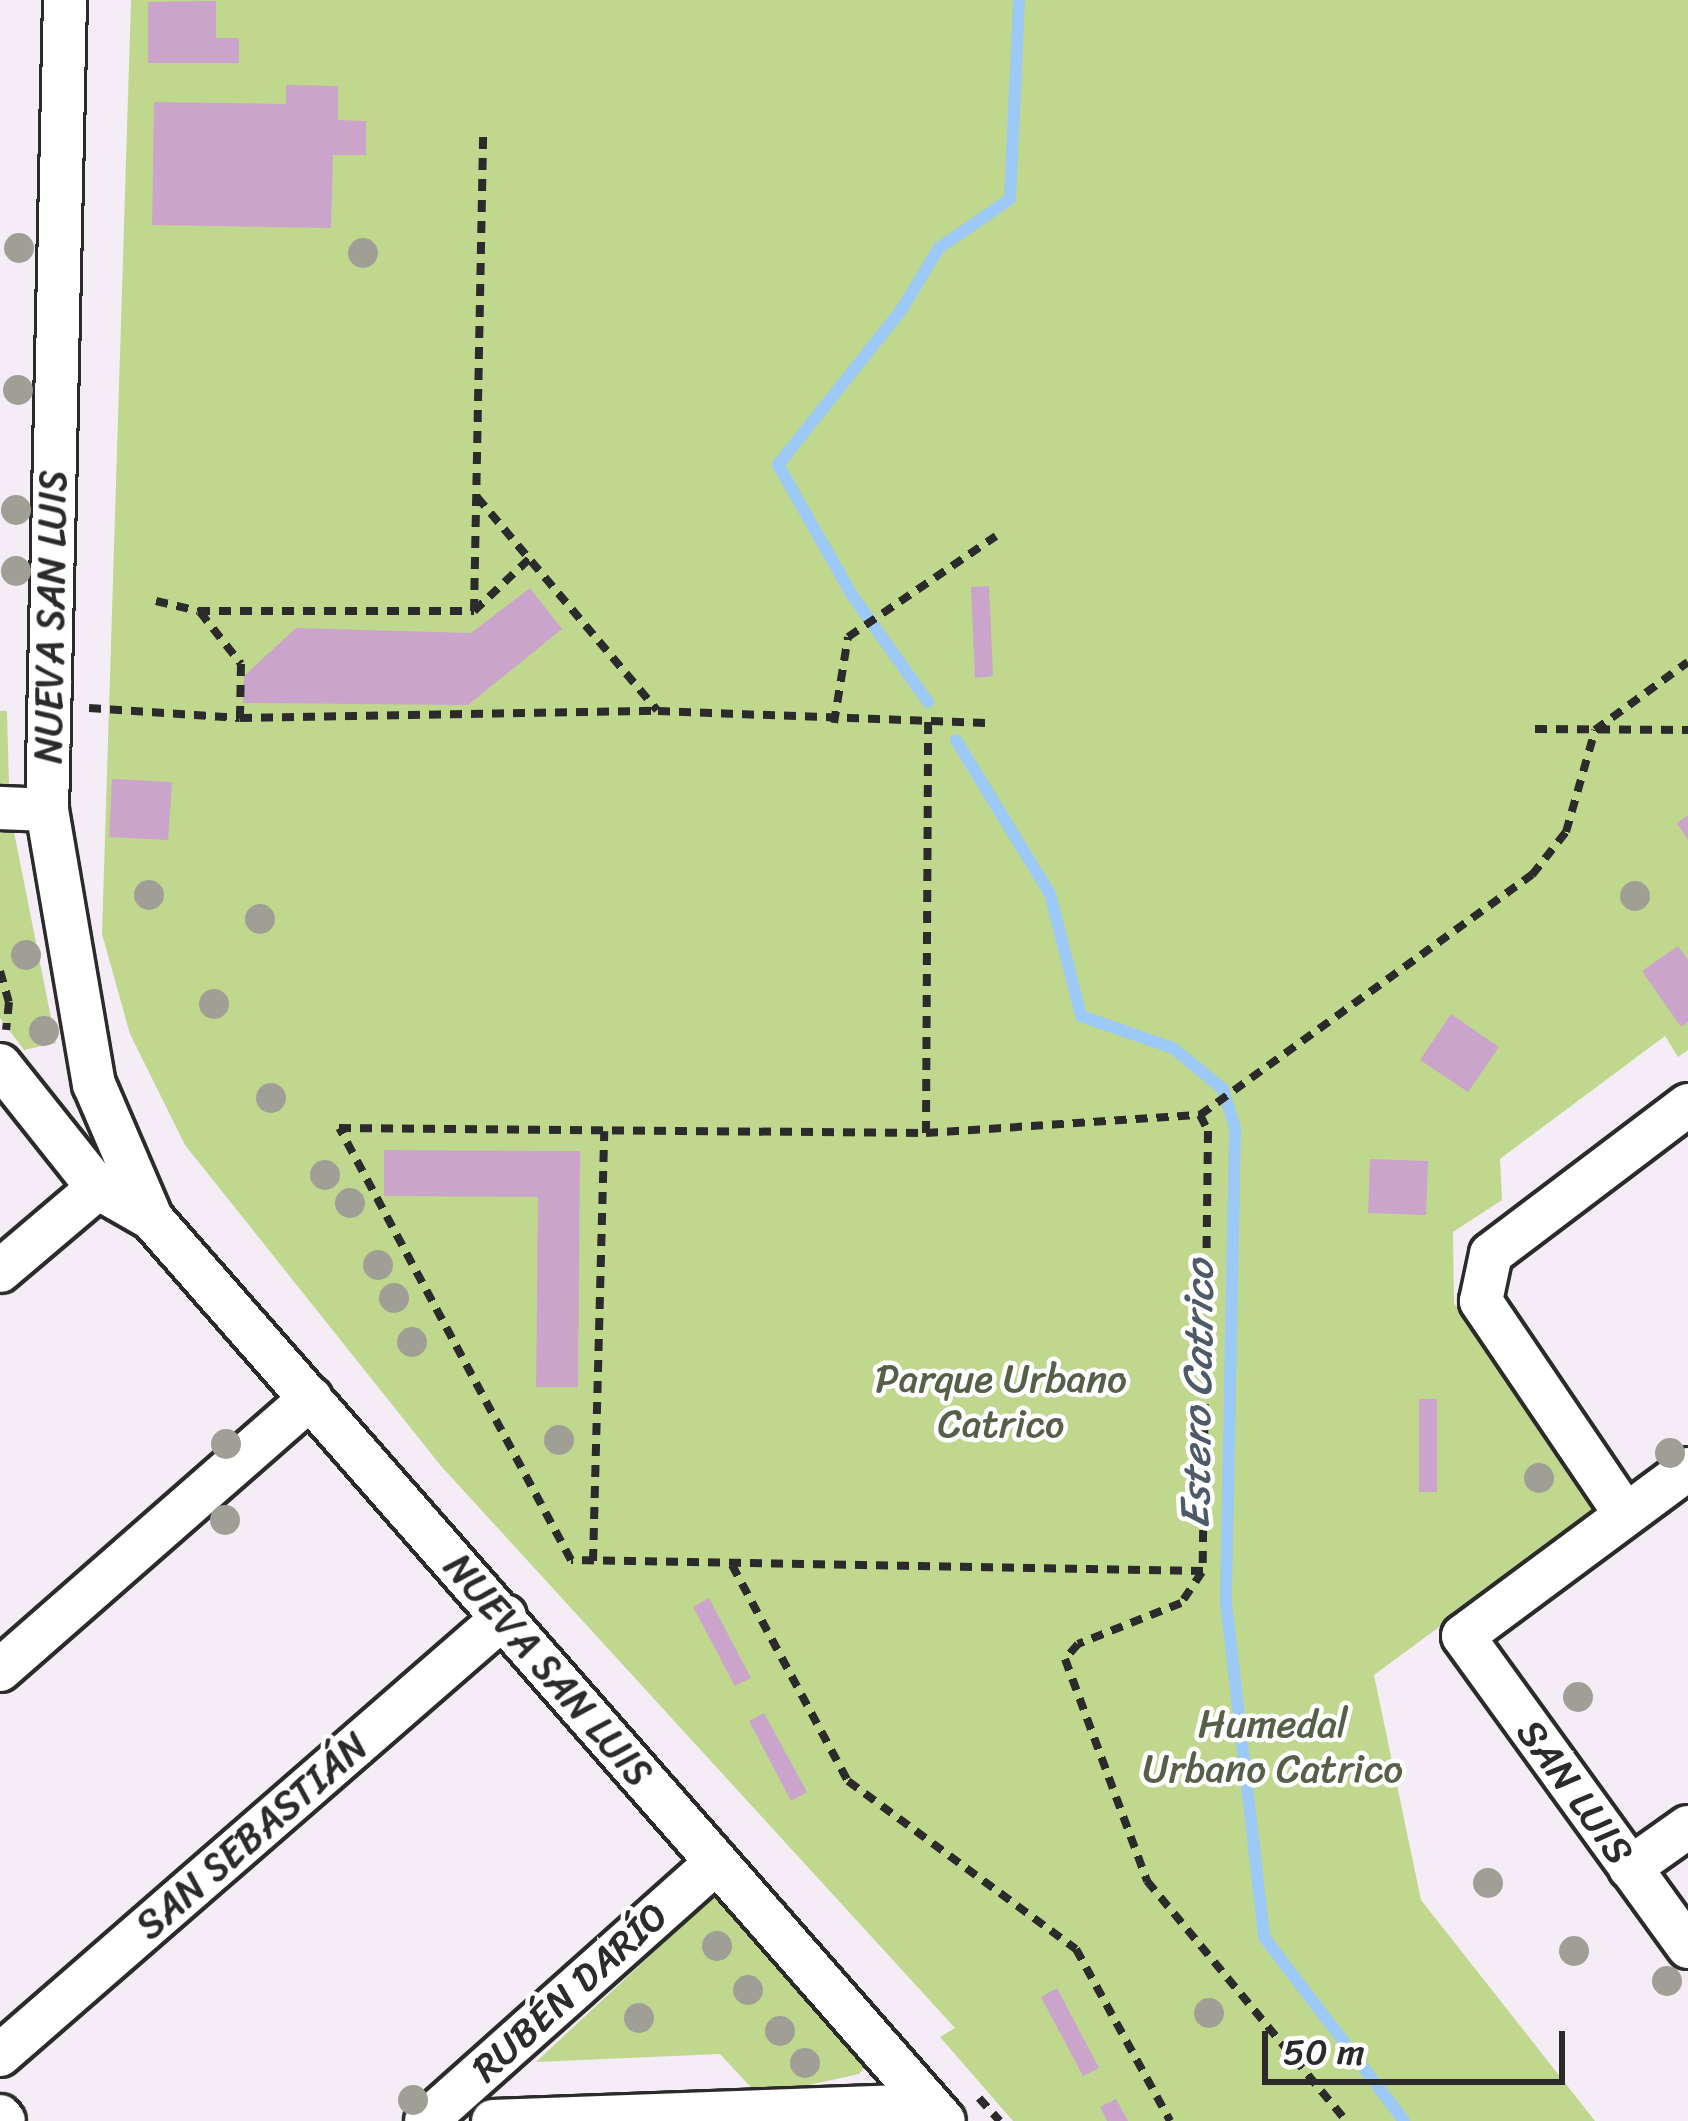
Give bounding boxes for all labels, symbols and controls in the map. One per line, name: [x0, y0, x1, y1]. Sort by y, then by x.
street label: NUEVA SAN LUIS: [25, 466, 77, 768]
water label: Estero Catrico: [1169, 1259, 1225, 1529]
park label: Parque Urbano Catrico: [875, 1357, 1127, 1448]
street label: NUEVA SAN LUIS: [432, 1541, 664, 1799]
park label: Humedal Urbano Catrico: [1143, 1702, 1403, 1793]
street label: SAN LUIS: [1507, 1710, 1643, 1874]
street label: SAN SEBASTIÁN: [127, 1723, 377, 1949]
street label: RUBÉN DARÍO: [463, 1892, 677, 2092]
scale bar: [1268, 2007, 1571, 2081]
text: 50 m: [1283, 2020, 1365, 2084]

